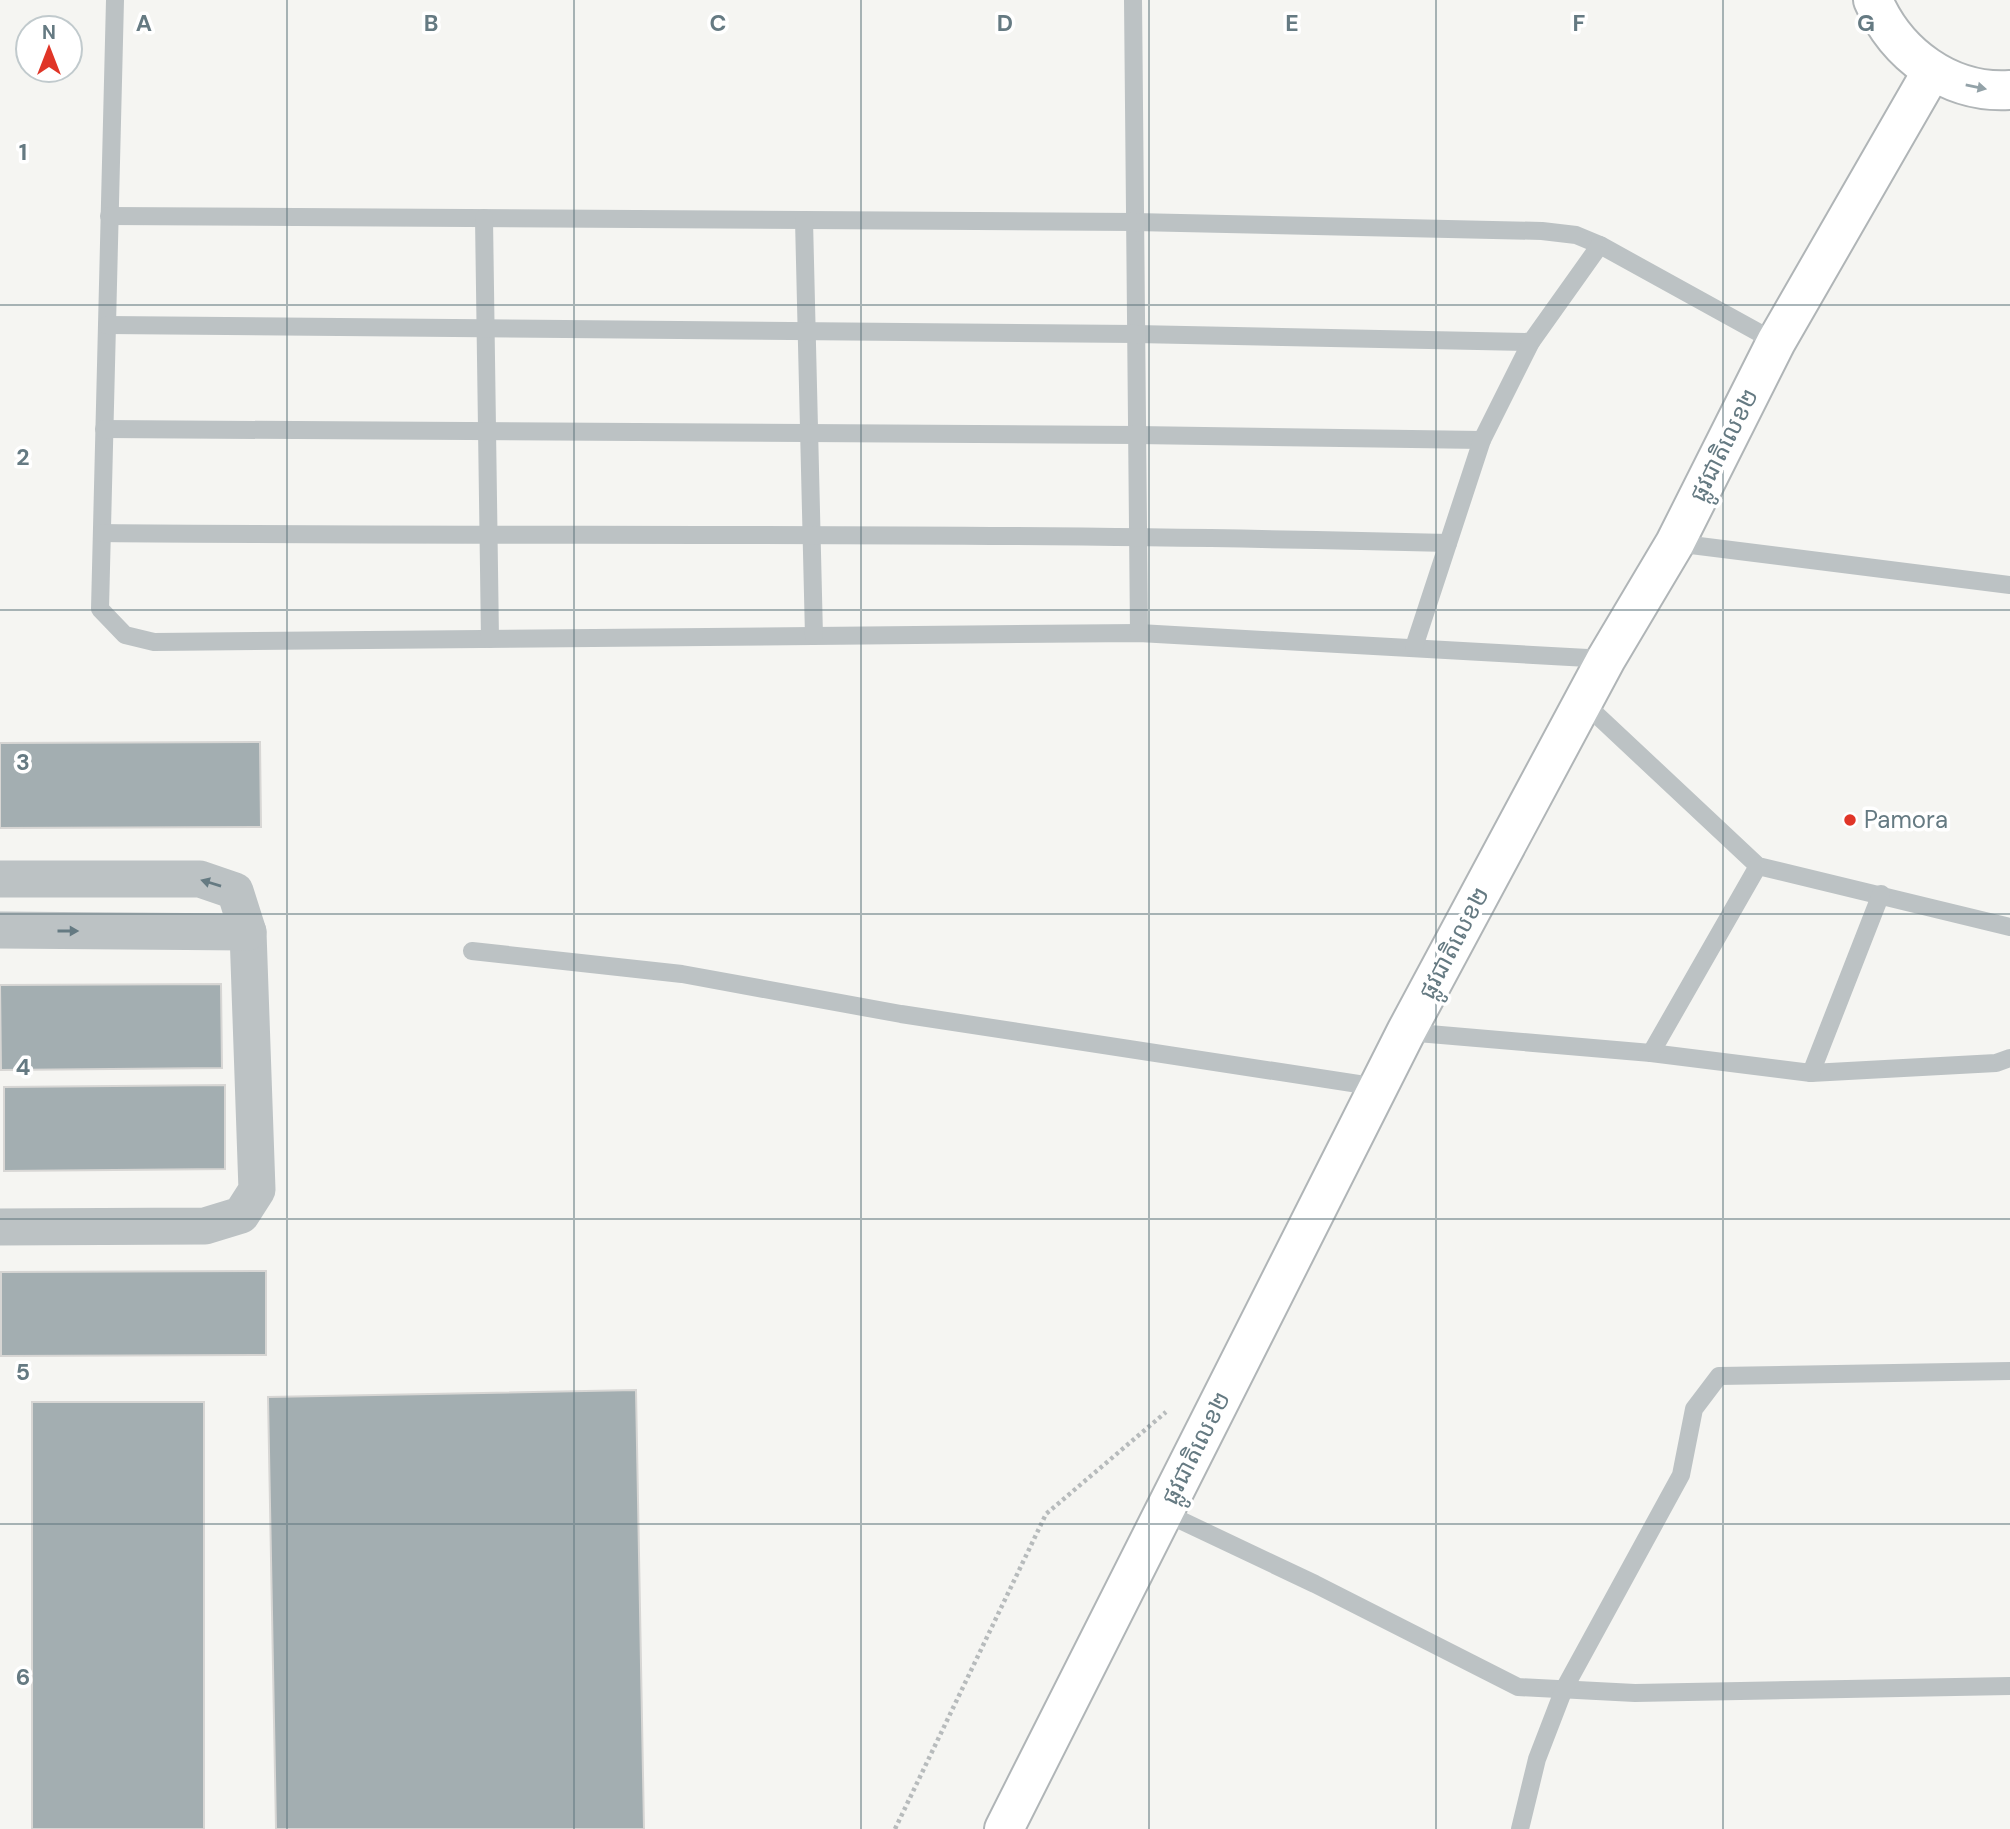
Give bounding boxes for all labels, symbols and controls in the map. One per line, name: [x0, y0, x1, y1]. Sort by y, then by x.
text: A: [136, 8, 152, 38]
text: B: [424, 8, 438, 38]
text: C: [710, 8, 726, 38]
text: D: [997, 8, 1013, 38]
text: E: [1285, 8, 1299, 38]
text: F: [1573, 8, 1586, 38]
text: G: [1857, 8, 1875, 38]
north arrow: [14, 14, 84, 84]
text: N: [42, 20, 56, 45]
one-way arrow: [1965, 82, 1987, 93]
text: 1: [19, 137, 27, 167]
street label: ផ្លូវជាតិលេខ២: [1682, 383, 1772, 510]
text: 2: [16, 442, 30, 472]
text: 3: [16, 747, 30, 777]
place label: Pamora: [1864, 804, 1948, 835]
marker: Pamora: [1842, 812, 1858, 828]
one-way arrow: [200, 877, 221, 888]
street label: ផ្លូវជាតិលេខ២: [1411, 881, 1502, 1008]
one-way arrow: [57, 925, 79, 937]
text: 4: [16, 1052, 31, 1082]
text: 5: [16, 1357, 30, 1387]
street label: ផ្លូវជាតិលេខ២: [1154, 1386, 1244, 1513]
text: 6: [16, 1662, 30, 1692]

